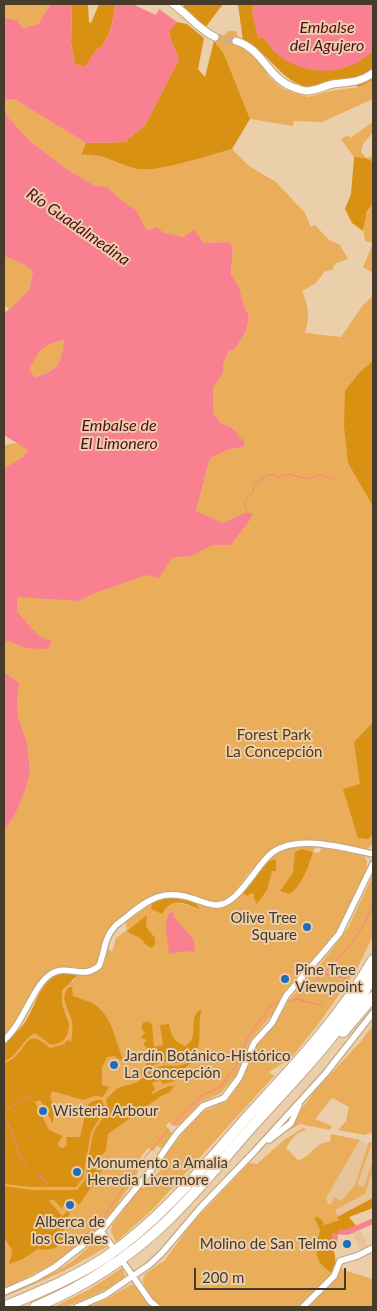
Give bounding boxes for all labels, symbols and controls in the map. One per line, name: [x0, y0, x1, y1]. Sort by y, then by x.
water label: Embalse del Agujero: [290, 18, 364, 56]
water label: Río Guadalmedina: [23, 184, 133, 270]
water label: Embalse de El Limonero: [80, 416, 158, 454]
park label: Forest Park La Concepción: [226, 726, 322, 761]
place label: Olive Tree Square: [231, 909, 297, 944]
marker: Olive Tree Square: [301, 921, 313, 933]
place label: Pine Tree Viewpoint: [295, 961, 363, 996]
marker: Pine Tree Viewpoint: [279, 973, 291, 985]
place label: Jardín Botánico-Histórico La Concepción: [124, 1047, 291, 1082]
marker: Jardín Botánico-Histórico La Concepción: [108, 1059, 120, 1071]
place label: Wisteria Arbour: [53, 1102, 159, 1120]
marker: Wisteria Arbour: [37, 1105, 49, 1117]
place label: Monumento a Amalia Heredia Livermore: [87, 1154, 228, 1189]
marker: Monumento a Amalia Heredia Livermore: [71, 1166, 83, 1178]
marker: Alberca de los Claveles: [64, 1199, 76, 1211]
place label: Alberca de los Claveles: [32, 1213, 108, 1248]
place label: Molino de San Telmo: [200, 1235, 337, 1253]
marker: Molino de San Telmo: [341, 1238, 353, 1250]
scale bar: [197, 1258, 350, 1290]
text: 200 m: [202, 1268, 244, 1286]

